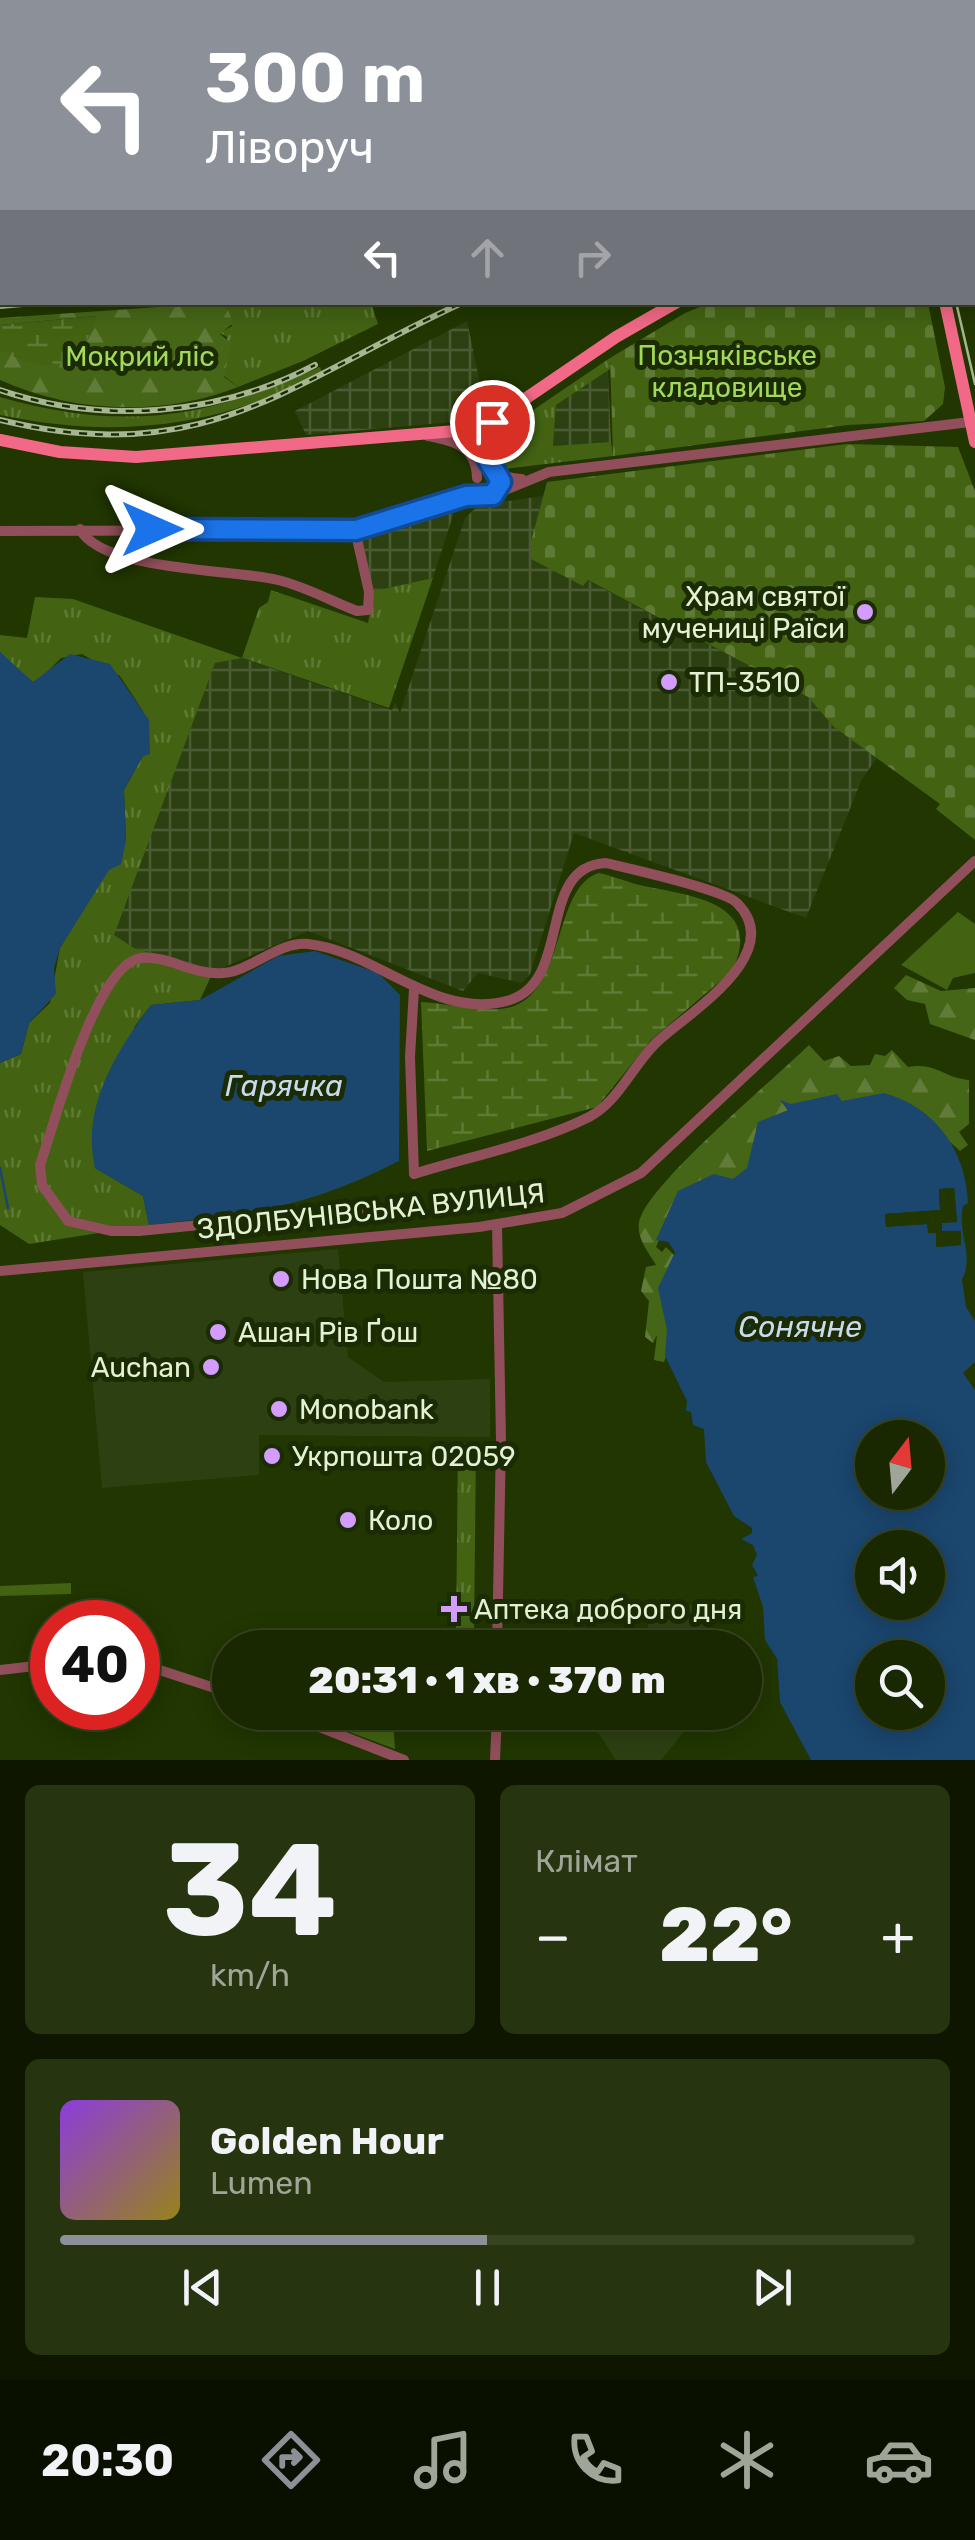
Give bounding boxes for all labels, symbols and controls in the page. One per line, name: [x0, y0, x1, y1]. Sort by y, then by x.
text: 300 m: [205, 37, 425, 120]
icon: left: [40, 40, 170, 170]
text: Ліворуч: [205, 121, 374, 174]
icon: left: [355, 230, 410, 285]
icon: ahead: [460, 230, 515, 285]
icon: right: [565, 230, 620, 285]
park label: Позняківське кладовище: [637, 339, 817, 404]
park label: Мокрий ліс: [65, 340, 215, 373]
pin: [450, 380, 535, 465]
icon: arrive: [465, 395, 520, 450]
position arrow: [100, 477, 204, 581]
place label: Храм святої мучениці Раїси: [642, 580, 846, 645]
marker: Храм святої мучениці Раїси: [854, 601, 876, 623]
place label: ТП-3510: [689, 666, 801, 699]
marker: ТП-3510: [658, 671, 680, 693]
water label: Гарячка: [225, 1068, 343, 1104]
street label: ЗДОЛБУНІВСЬКА ВУЛИЦЯ: [196, 1176, 546, 1246]
place label: Нова Пошта №80: [301, 1263, 538, 1296]
marker: Нова Пошта №80: [270, 1268, 292, 1290]
water label: Сонячне: [738, 1309, 862, 1345]
place label: Ашан Рів Ґош: [238, 1316, 418, 1349]
marker: Ашан Рів Ґош: [207, 1321, 229, 1343]
place label: Auchan: [91, 1351, 191, 1384]
marker: Auchan: [200, 1356, 222, 1378]
place label: Monobank: [299, 1393, 434, 1426]
marker: Monobank: [268, 1398, 290, 1420]
north arrow: [855, 1420, 945, 1510]
map controls: [855, 1420, 945, 1730]
place label: Укрпошта 02059: [292, 1440, 516, 1473]
marker: Укрпошта 02059: [261, 1445, 283, 1467]
place label: Коло: [368, 1504, 433, 1537]
marker: Коло: [337, 1509, 359, 1531]
button: sound: [855, 1530, 945, 1620]
place label: Аптека доброго дня: [474, 1593, 742, 1626]
marker: Аптека доброго дня: [443, 1598, 465, 1620]
speed limit sign: 40: [30, 1600, 160, 1730]
button: search: [855, 1640, 945, 1730]
text: 20:31 · 1 хв · 370 m: [308, 1657, 666, 1703]
text: 34: [163, 1813, 337, 1968]
text: Клімат: [535, 1842, 638, 1880]
text: 22°: [659, 1891, 792, 1980]
text: −: [535, 1904, 571, 1969]
text: +: [881, 1904, 915, 1969]
text: km/h: [210, 1956, 290, 1994]
text: Golden Hour: [210, 2118, 444, 2164]
text: Lumen: [210, 2164, 313, 2202]
icon: previous: [175, 2260, 230, 2315]
icon: pause: [460, 2260, 515, 2315]
icon: next: [745, 2260, 800, 2315]
icon: directions: [256, 2425, 326, 2495]
icon: music: [408, 2425, 478, 2495]
icon: phone: [560, 2425, 630, 2495]
icon: climate: [712, 2425, 782, 2495]
icon: car: [864, 2425, 934, 2495]
text: 20:30: [41, 2434, 174, 2487]

